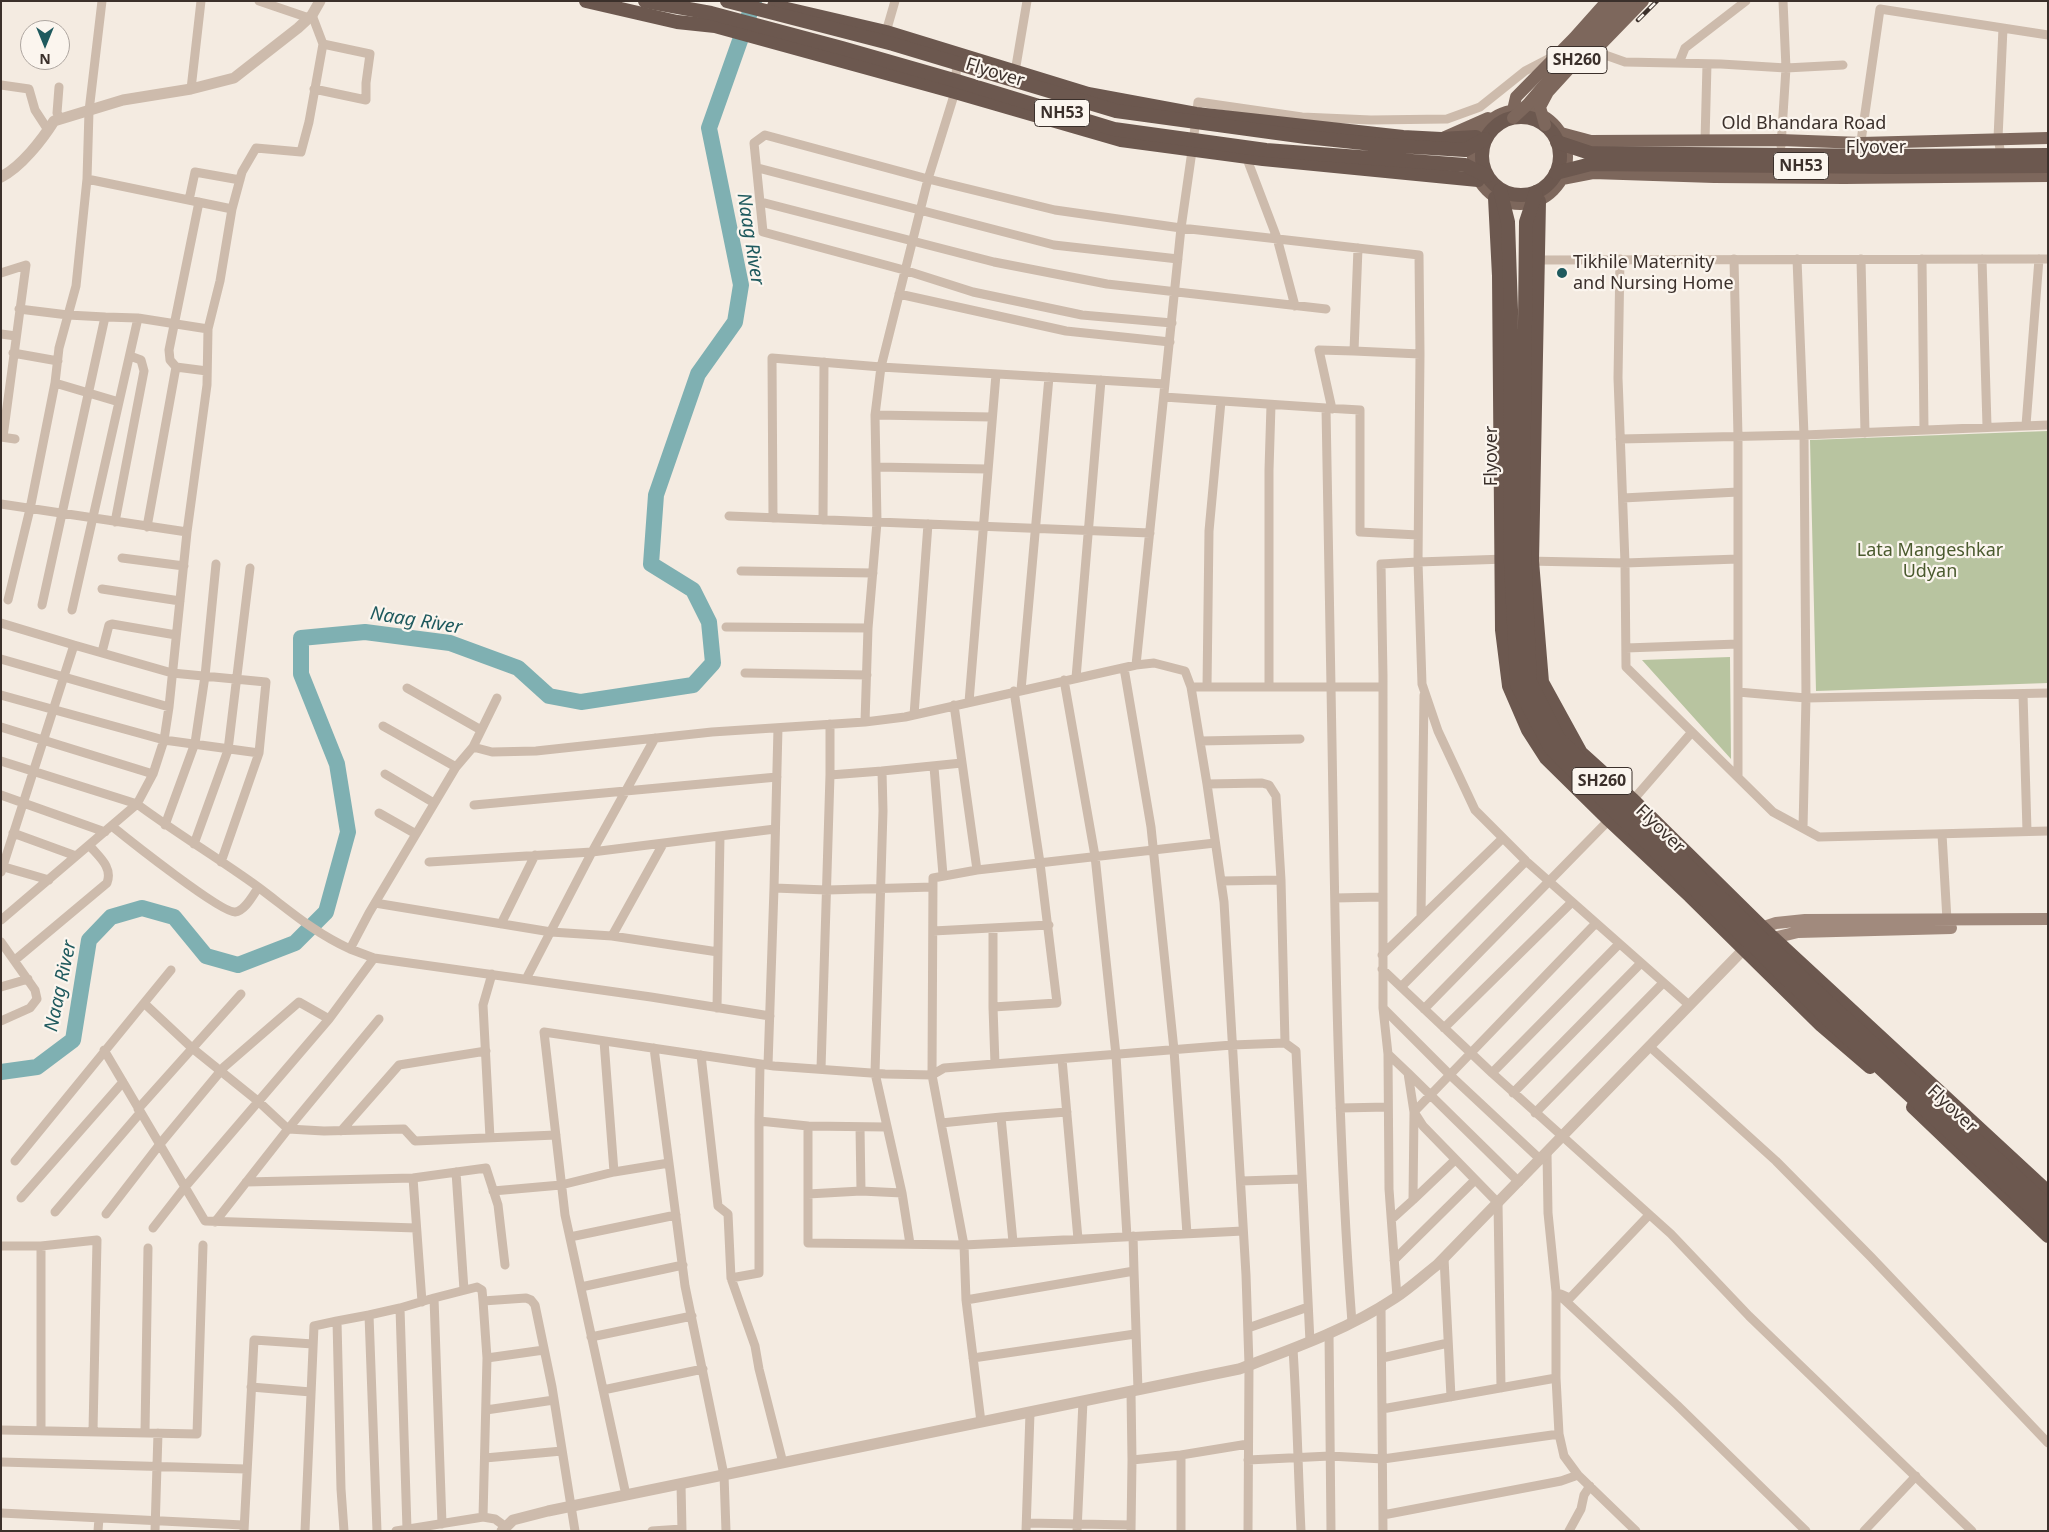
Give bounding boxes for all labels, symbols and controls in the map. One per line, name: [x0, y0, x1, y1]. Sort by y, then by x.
north arrow: [20, 20, 70, 70]
road number: SH260: [1547, 46, 1607, 74]
text: N: [39, 50, 51, 69]
street label: Flyover: [963, 54, 1027, 92]
road number: NH53: [1034, 100, 1090, 126]
street label: Old Bhandara Road: [1722, 113, 1886, 135]
street label: Flyover: [1846, 137, 1906, 159]
road number: NH53: [1774, 153, 1828, 180]
water label: Naag River: [731, 191, 769, 287]
place label: Tikhile Maternity and Nursing Home: [1573, 252, 1734, 294]
marker: Tikhile Maternity and Nursing Home: [1555, 266, 1569, 280]
street label: Flyover: [1481, 426, 1503, 486]
park label: Lata Mangeshkar Udyan: [1857, 540, 2003, 582]
water label: Naag River: [368, 602, 464, 640]
road number: SH260: [1572, 768, 1632, 794]
street label: Flyover: [1631, 800, 1689, 858]
water label: Naag River: [40, 938, 82, 1034]
street label: Flyover: [1923, 1080, 1981, 1138]

